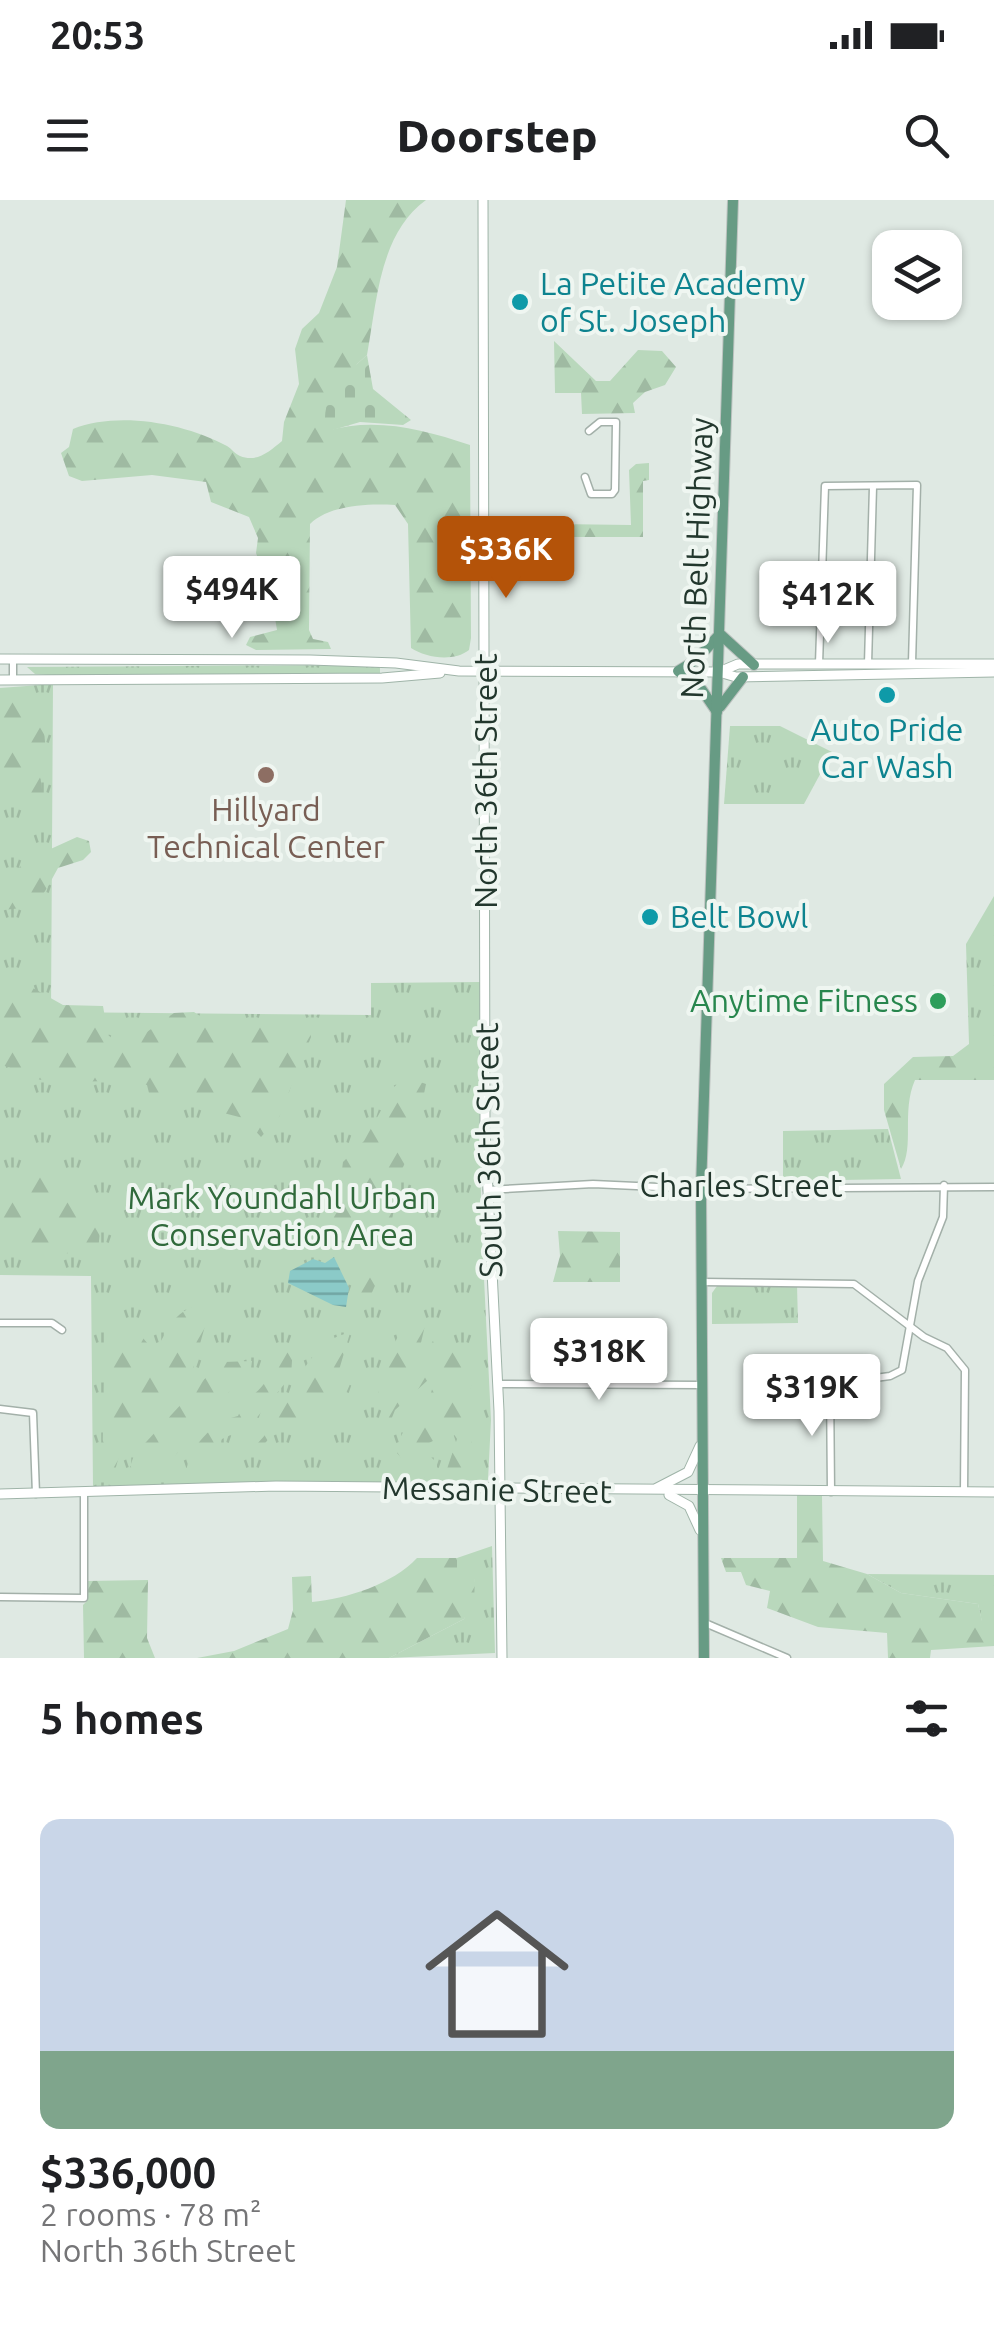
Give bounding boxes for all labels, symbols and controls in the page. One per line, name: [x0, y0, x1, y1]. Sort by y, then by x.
text: 20:53: [50, 14, 145, 56]
icon: menu: [40, 108, 95, 163]
icon: search: [899, 108, 954, 163]
text: Doorstep: [396, 110, 598, 161]
map controls: [872, 230, 962, 320]
button: layers: [872, 230, 962, 320]
place label: La Petite Academy of St. Joseph: [540, 265, 806, 338]
marker: La Petite Academy of St. Joseph: [509, 291, 531, 313]
street label: North Belt Highway: [673, 417, 719, 699]
pin: $336K: [436, 516, 576, 601]
text: $336K: [459, 530, 553, 566]
pin: $494K: [162, 556, 302, 641]
pin: $412K: [758, 561, 898, 646]
text: $494K: [185, 570, 279, 606]
text: $412K: [781, 575, 875, 611]
street label: North 36th Street: [467, 653, 503, 909]
marker: Auto Pride Car Wash: [876, 684, 898, 706]
place label: Auto Pride Car Wash: [810, 711, 964, 784]
marker: Hillyard Technical Center: [255, 764, 277, 786]
place label: Hillyard Technical Center: [147, 791, 385, 864]
place label: Belt Bowl: [670, 898, 809, 934]
marker: Belt Bowl: [639, 906, 661, 928]
place label: Anytime Fitness: [690, 982, 918, 1018]
marker: Anytime Fitness: [927, 990, 949, 1012]
street label: South 36th Street: [468, 1022, 508, 1278]
street label: Charles Street: [639, 1167, 843, 1203]
park label: Mark Youndahl Urban Conservation Area: [128, 1179, 436, 1252]
pin: $318K: [529, 1318, 669, 1403]
text: $318K: [552, 1332, 646, 1368]
pin: $319K: [742, 1354, 882, 1439]
text: $319K: [765, 1368, 859, 1404]
street label: Messanie Street: [382, 1469, 613, 1509]
icon: filters: [899, 1691, 954, 1746]
text: 5 homes: [40, 1695, 204, 1742]
icon: home: [407, 1884, 587, 2064]
text: $336,000: [40, 2149, 216, 2196]
text: 2 rooms · 78 m²: [40, 2196, 261, 2232]
text: North 36th Street: [40, 2232, 296, 2268]

